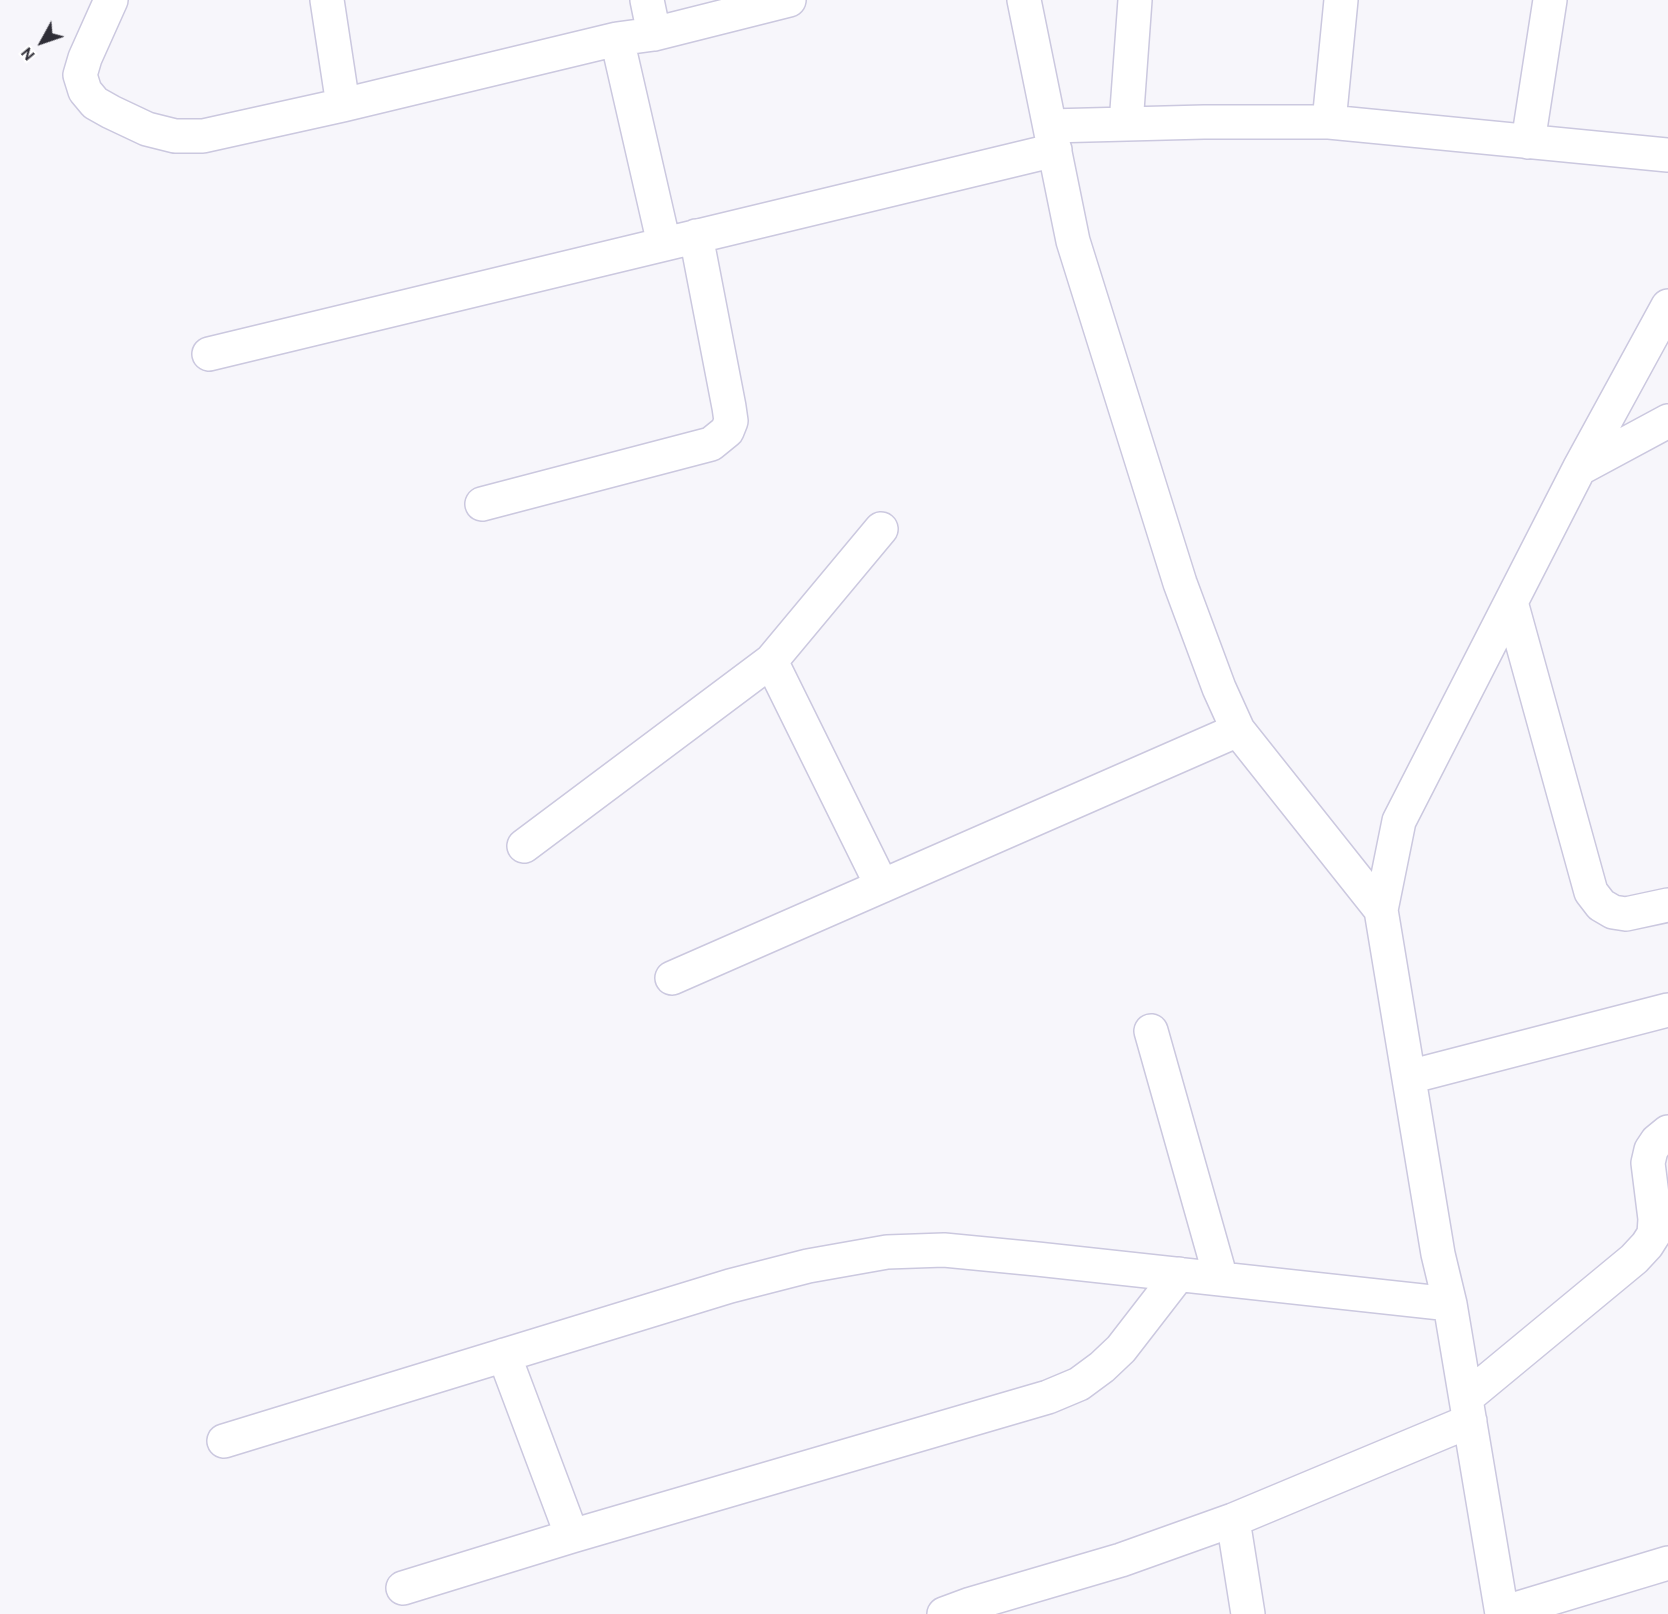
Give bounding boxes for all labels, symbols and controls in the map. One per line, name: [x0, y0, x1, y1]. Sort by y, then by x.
north arrow: [12, 12, 72, 72]
text: N: [17, 43, 39, 64]

